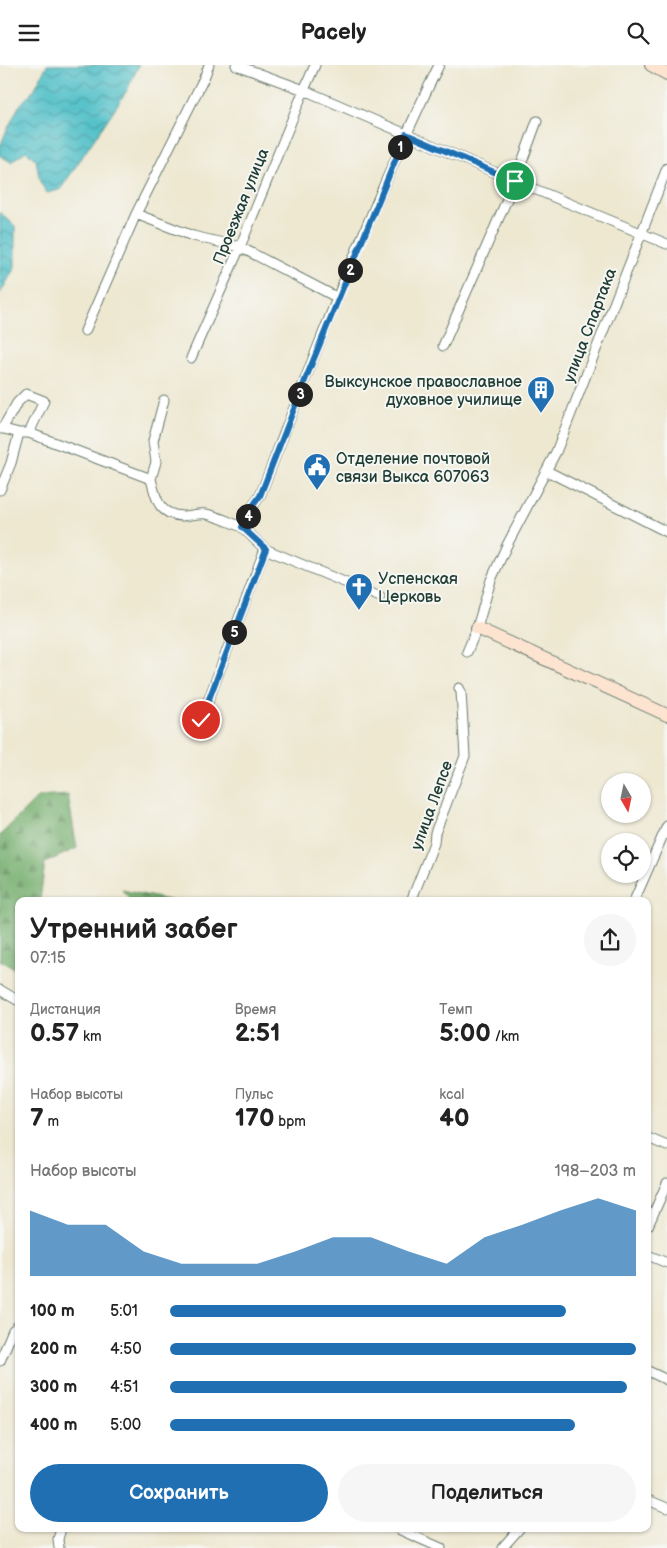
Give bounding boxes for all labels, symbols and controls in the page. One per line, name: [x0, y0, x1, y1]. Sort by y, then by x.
icon: menu: [15, 19, 43, 47]
text: Pacely: [301, 19, 366, 46]
icon: search: [624, 19, 652, 47]
pin: 1: [388, 135, 412, 159]
text: 1: [398, 139, 403, 156]
street label: Проезжая улица: [209, 145, 274, 267]
pin: [494, 160, 536, 202]
icon: arrive: [501, 167, 529, 195]
pin: 2: [338, 257, 362, 283]
text: 2: [346, 262, 355, 279]
street label: улица Спартака: [560, 265, 621, 385]
place label: Выксунское православное духовное училище: [325, 373, 522, 410]
building icon: Выксунское православное духовное училище: [526, 375, 556, 414]
pin: 3: [288, 381, 312, 407]
text: 3: [296, 386, 305, 403]
place label: Отделение почтовой связи Выкса 607063: [336, 450, 490, 487]
public building icon: Отделение почтовой связи Выкса 607063: [302, 452, 332, 491]
pin: 4: [236, 503, 260, 529]
text: 4: [244, 508, 253, 525]
place label: Успенская Церковь: [378, 570, 458, 607]
church icon: Успенская Церковь: [344, 572, 374, 611]
pin: 5: [222, 619, 246, 645]
text: 5: [230, 624, 239, 641]
pin: [180, 699, 222, 741]
icon: check: [187, 706, 215, 734]
street label: улица Лепсе: [407, 758, 457, 853]
north arrow: [601, 773, 651, 823]
map controls: [601, 773, 651, 883]
button: locate: [601, 833, 651, 883]
text: Утренний забег: [30, 913, 238, 946]
button: share: [584, 914, 636, 966]
text: 07:15: [30, 949, 66, 968]
text: Дистанция: [30, 1001, 101, 1018]
text: Время: [235, 1001, 276, 1018]
text: Темп: [439, 1001, 473, 1018]
text: 0.57: [30, 1018, 79, 1049]
text: 2:51: [235, 1018, 281, 1049]
text: 5:00: [439, 1018, 491, 1049]
text: km: [79, 1028, 102, 1045]
text: /km: [491, 1028, 519, 1045]
text: Набор высоты: [30, 1086, 123, 1103]
text: Пульс: [235, 1086, 273, 1103]
text: kcal: [439, 1086, 464, 1103]
text: 7: [30, 1103, 44, 1134]
text: 170: [235, 1103, 275, 1134]
text: 40: [439, 1103, 470, 1134]
text: m: [44, 1113, 59, 1130]
text: bpm: [275, 1113, 306, 1130]
text: Набор высоты: [30, 1162, 137, 1181]
text: 198–203 m: [554, 1162, 636, 1181]
text: 100 m: [30, 1302, 75, 1321]
text: 5:01: [110, 1302, 138, 1321]
text: 200 m: [30, 1340, 77, 1359]
text: 4:50: [110, 1340, 142, 1359]
text: 300 m: [30, 1378, 77, 1397]
text: 4:51: [110, 1378, 138, 1397]
text: 400 m: [30, 1416, 77, 1435]
text: 5:00: [110, 1416, 141, 1435]
button: Сохранить: [30, 1464, 328, 1522]
button: Поделиться: [338, 1464, 636, 1522]

